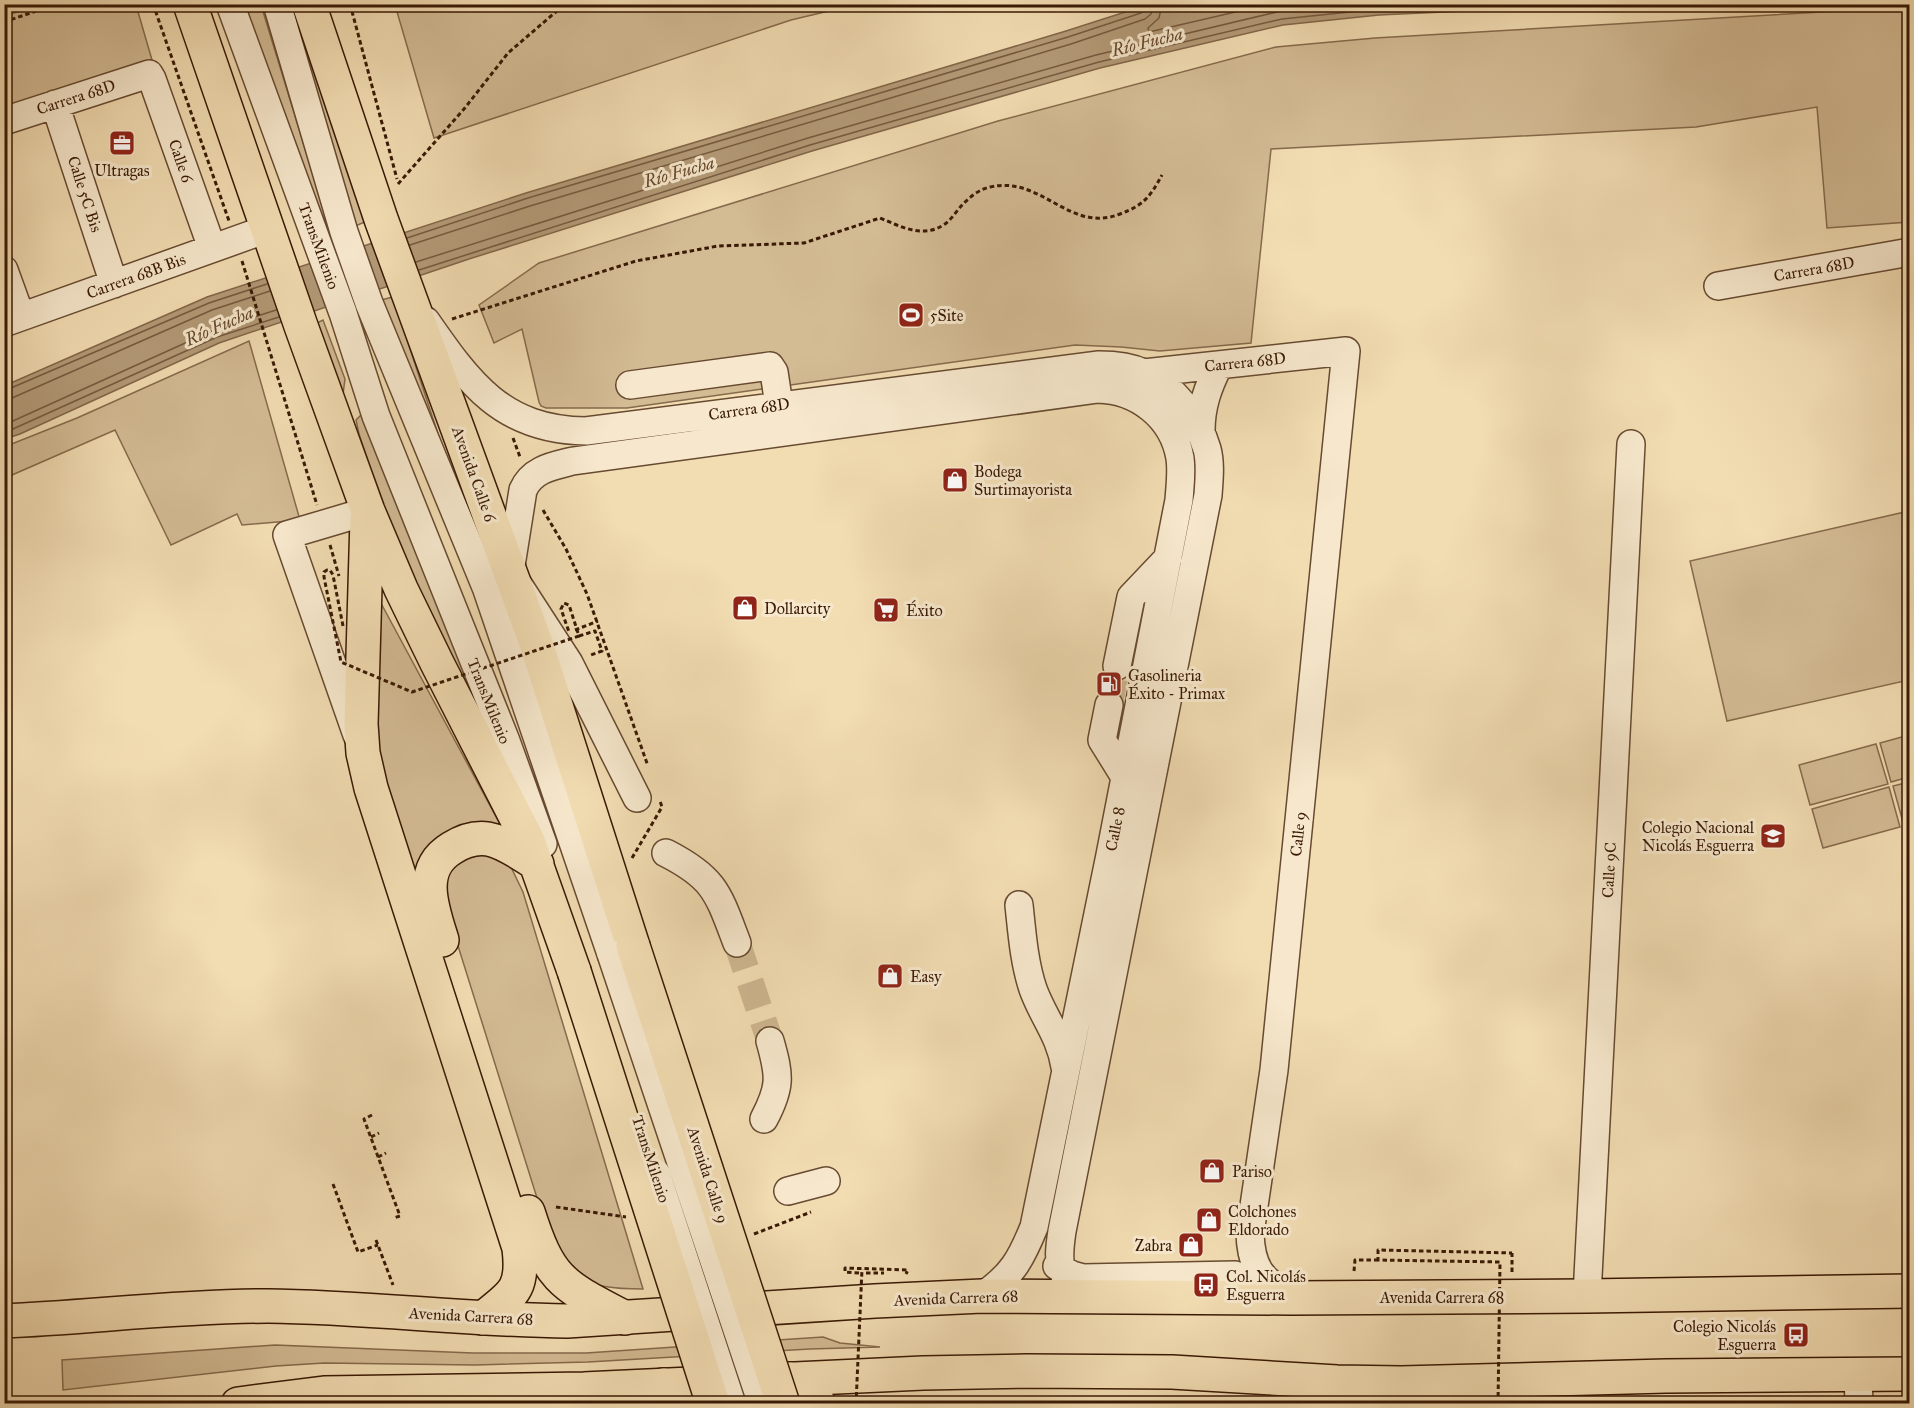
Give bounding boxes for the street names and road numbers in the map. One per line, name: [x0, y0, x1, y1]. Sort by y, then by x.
street label: Carrera 68D: [34, 75, 118, 119]
street label: Calle 6: [165, 137, 197, 186]
street label: Calle 5C Bis: [64, 154, 106, 235]
street label: TransMilenio: [295, 200, 343, 292]
street label: Carrera 68B Bis: [84, 249, 188, 303]
street label: Carrera 68D: [1772, 253, 1856, 285]
street label: Carrera 68D: [1203, 348, 1287, 376]
street label: Carrera 68D: [707, 394, 791, 424]
street label: Avenida Calle 6: [448, 423, 500, 525]
street label: TransMilenio: [463, 655, 515, 747]
street label: Calle 8: [1101, 805, 1129, 853]
street label: Calle 9: [1286, 811, 1310, 857]
street label: Calle 9C: [1598, 842, 1620, 898]
street label: TransMilenio: [628, 1113, 674, 1205]
street label: Avenida Calle 9: [683, 1123, 733, 1226]
street label: Avenida Carrera 68: [892, 1286, 1019, 1310]
street label: Avenida Carrera 68: [1379, 1288, 1504, 1307]
street label: Avenida Carrera 68: [407, 1303, 534, 1329]

